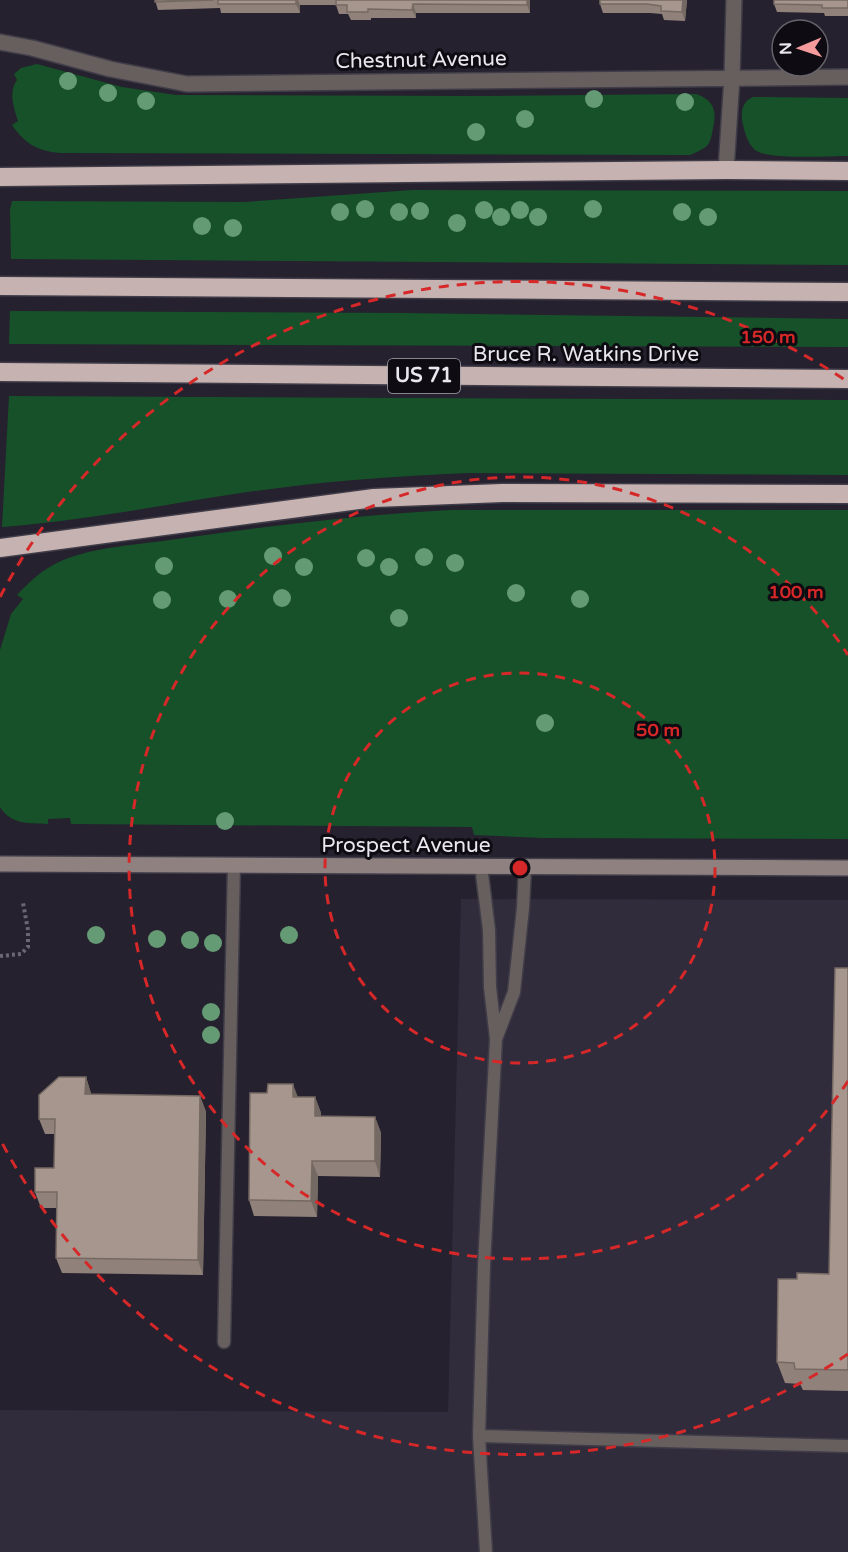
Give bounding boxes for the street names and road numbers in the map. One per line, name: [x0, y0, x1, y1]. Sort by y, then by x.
street label: Chestnut Avenue: [335, 46, 507, 74]
street label: Bruce R. Watkins Drive: [473, 342, 699, 367]
road number: US 71: [388, 359, 460, 393]
street label: Prospect Avenue: [321, 833, 491, 858]

